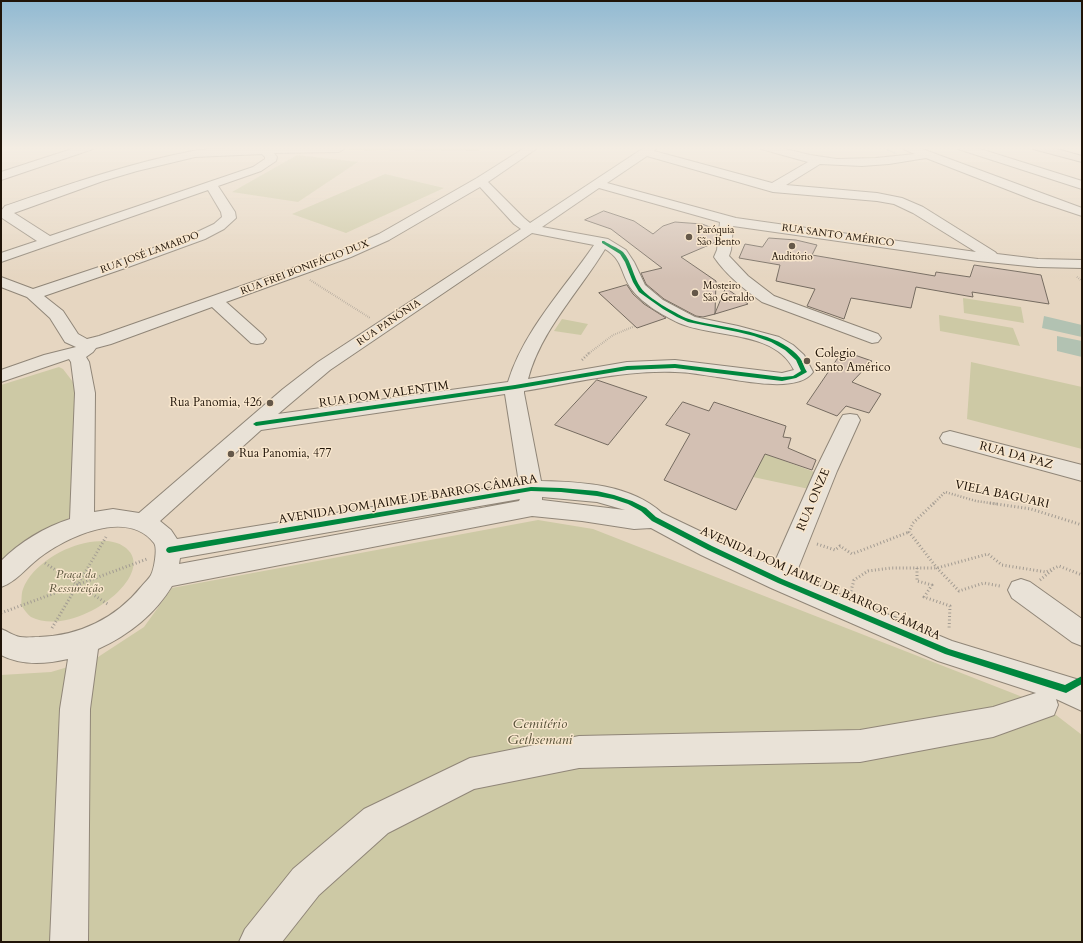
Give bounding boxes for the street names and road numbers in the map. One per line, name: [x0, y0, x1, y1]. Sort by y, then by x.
street label: RUA SANTO AMÉRICO: [781, 222, 895, 250]
street label: RUA JOSÉ LAMARDO: [99, 230, 201, 276]
street label: RUA FREI BONIFÁCIO DUX: [239, 238, 371, 298]
street label: RUA PANÔNIA: [355, 297, 423, 349]
street label: RUA DOM VALENTIM: [318, 379, 450, 411]
street label: RUA DA PAZ: [978, 439, 1054, 473]
street label: RUA ONZE: [794, 467, 834, 533]
street label: AVENIDA DOM JAIME DE BARROS CÂMARA: [278, 472, 538, 528]
street label: VIELA BAGUARI: [953, 478, 1051, 512]
street label: AVENIDA DOM JAIME DE BARROS CÂMARA: [698, 524, 942, 644]

